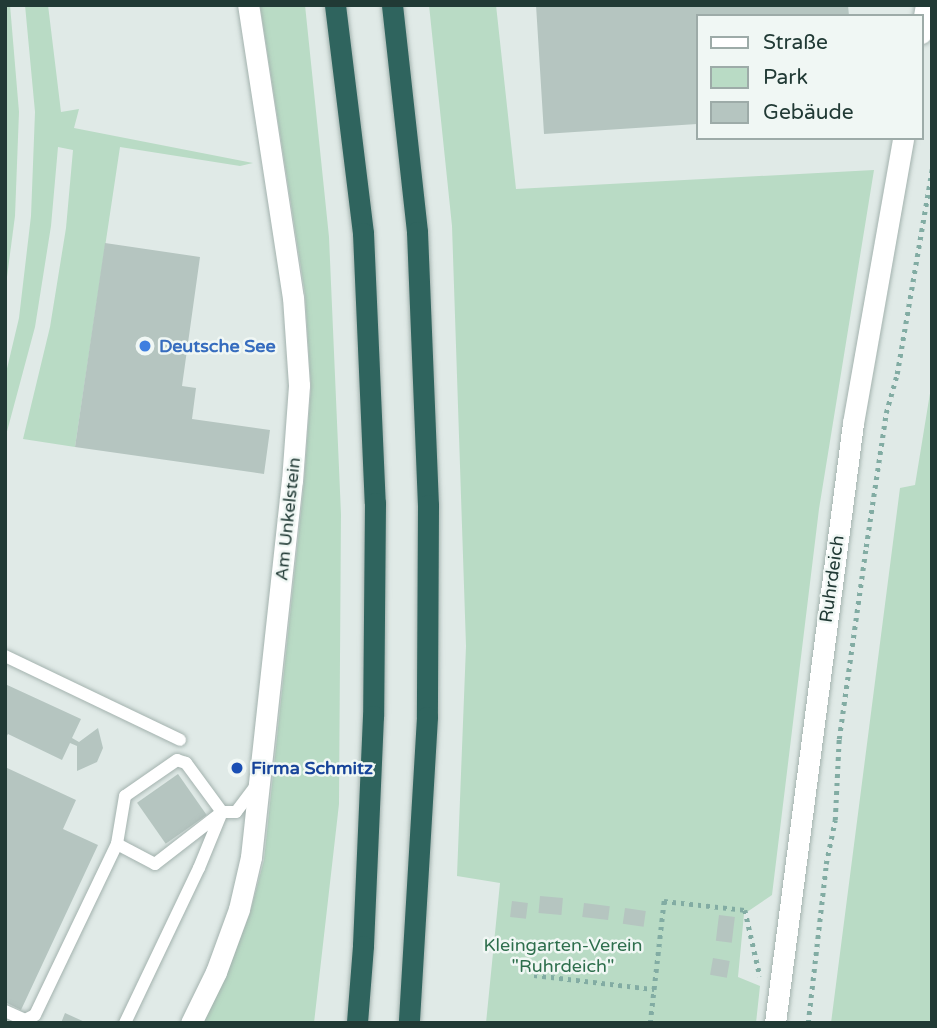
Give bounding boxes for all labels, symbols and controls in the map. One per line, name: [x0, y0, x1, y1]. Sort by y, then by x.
legend: [696, 14, 923, 140]
text: Straße: [763, 30, 828, 55]
text: Park: [763, 65, 808, 90]
text: Gebäude: [763, 100, 854, 125]
place label: Deutsche See: [159, 335, 276, 357]
marker: Deutsche See: [137, 338, 153, 354]
street label: Am Unkelstein: [271, 456, 305, 582]
street label: Ruhrdeich: [815, 534, 849, 624]
place label: Firma Schmitz: [251, 757, 373, 779]
marker: Firma Schmitz: [229, 760, 245, 776]
park label: Kleingarten-Verein "Ruhrdeich": [483, 935, 643, 978]

